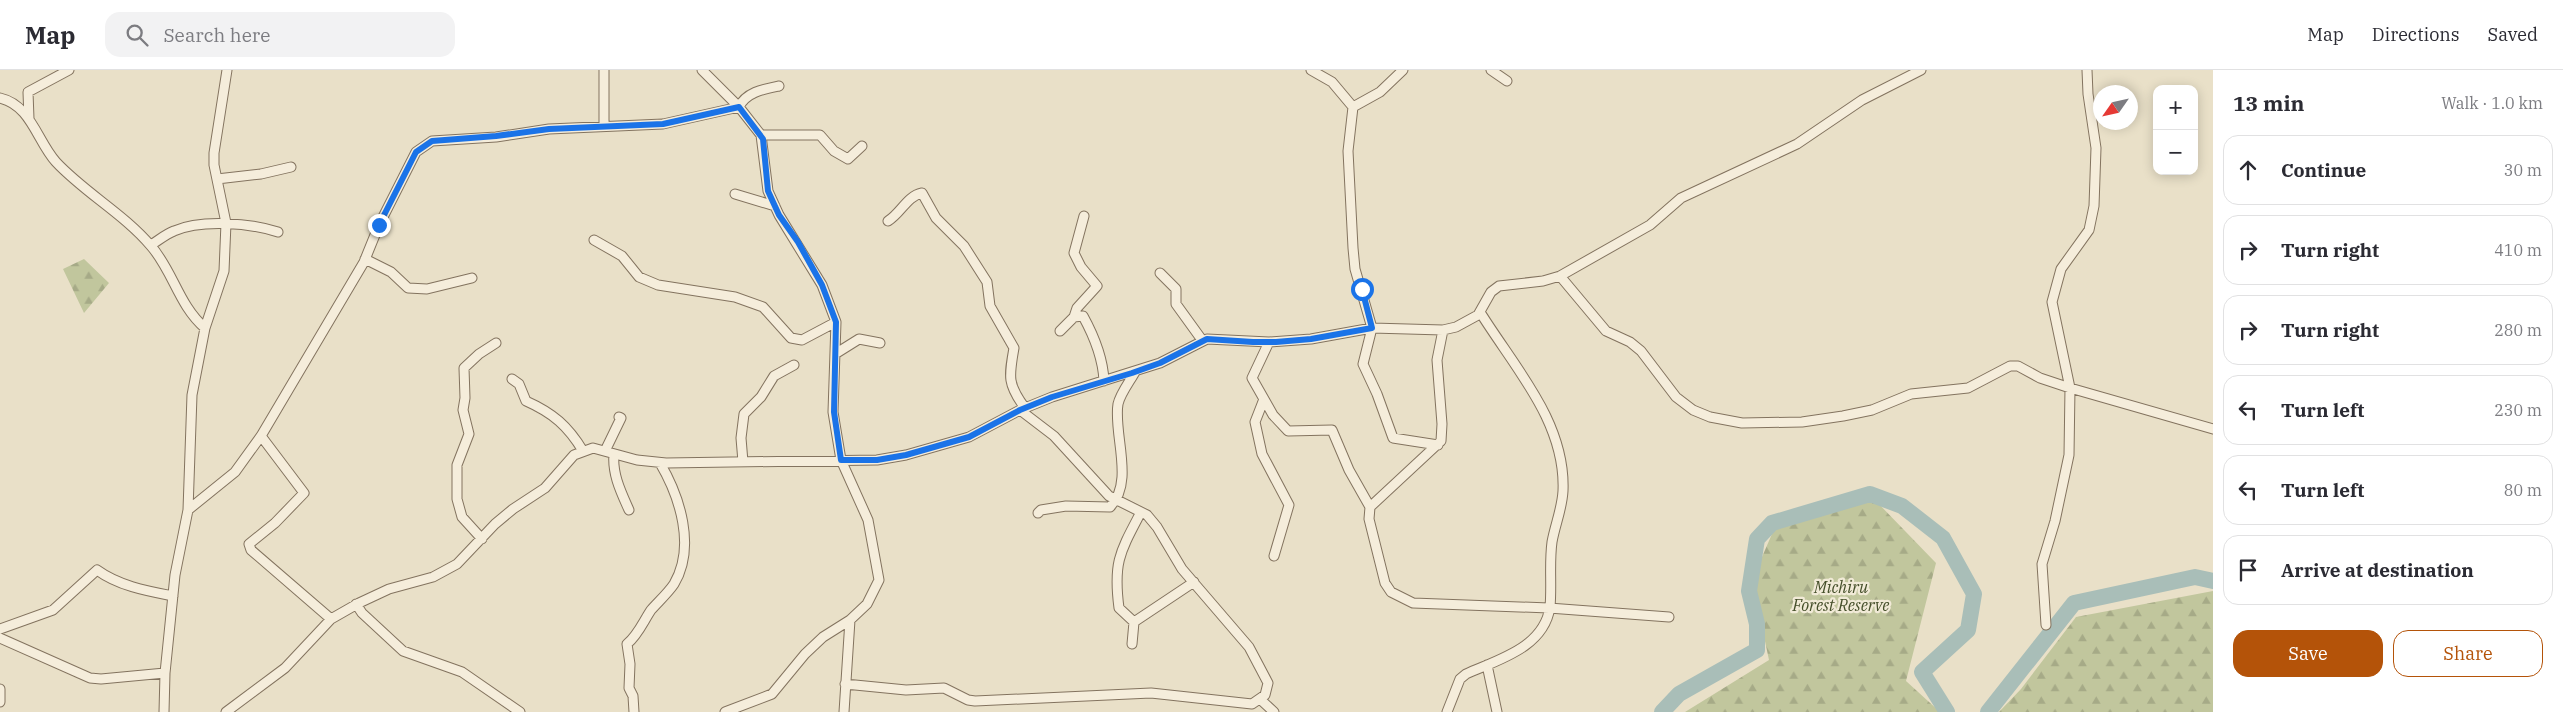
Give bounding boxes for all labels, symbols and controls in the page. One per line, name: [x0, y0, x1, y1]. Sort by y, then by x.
search box: [105, 12, 455, 57]
text: Map: [25, 19, 75, 51]
icon: search: [123, 21, 151, 49]
text: Search here: [163, 23, 270, 47]
text: Map: [2307, 23, 2344, 46]
text: Directions: [2372, 23, 2460, 46]
text: Saved: [2488, 23, 2538, 46]
north arrow: [2093, 85, 2138, 130]
map controls: [2153, 85, 2198, 175]
button: +: [2153, 85, 2198, 130]
text: 13 min: [2233, 89, 2304, 117]
text: Walk · 1.0 km: [2441, 93, 2543, 113]
button: −: [2153, 130, 2198, 175]
icon: ahead: [2234, 156, 2262, 184]
text: Continue: [2281, 158, 2366, 182]
text: 30 m: [2504, 160, 2542, 180]
route end: [368, 214, 391, 237]
icon: right: [2234, 236, 2262, 264]
text: Turn right: [2281, 238, 2379, 262]
text: 410 m: [2494, 240, 2542, 260]
route start: [1351, 278, 1374, 301]
icon: right: [2234, 316, 2262, 344]
text: Turn right: [2281, 318, 2379, 342]
text: 280 m: [2494, 320, 2542, 340]
icon: left: [2234, 396, 2262, 424]
text: Turn left: [2281, 398, 2364, 422]
text: 230 m: [2494, 400, 2542, 420]
icon: left: [2234, 476, 2262, 504]
text: Turn left: [2281, 478, 2364, 502]
text: 80 m: [2504, 480, 2542, 500]
icon: arrive: [2234, 556, 2262, 584]
text: Arrive at destination: [2281, 558, 2474, 582]
park label: Michiru Forest Reserve: [1792, 577, 1889, 615]
button: Save: [2233, 630, 2383, 677]
button: Share: [2393, 630, 2543, 677]

